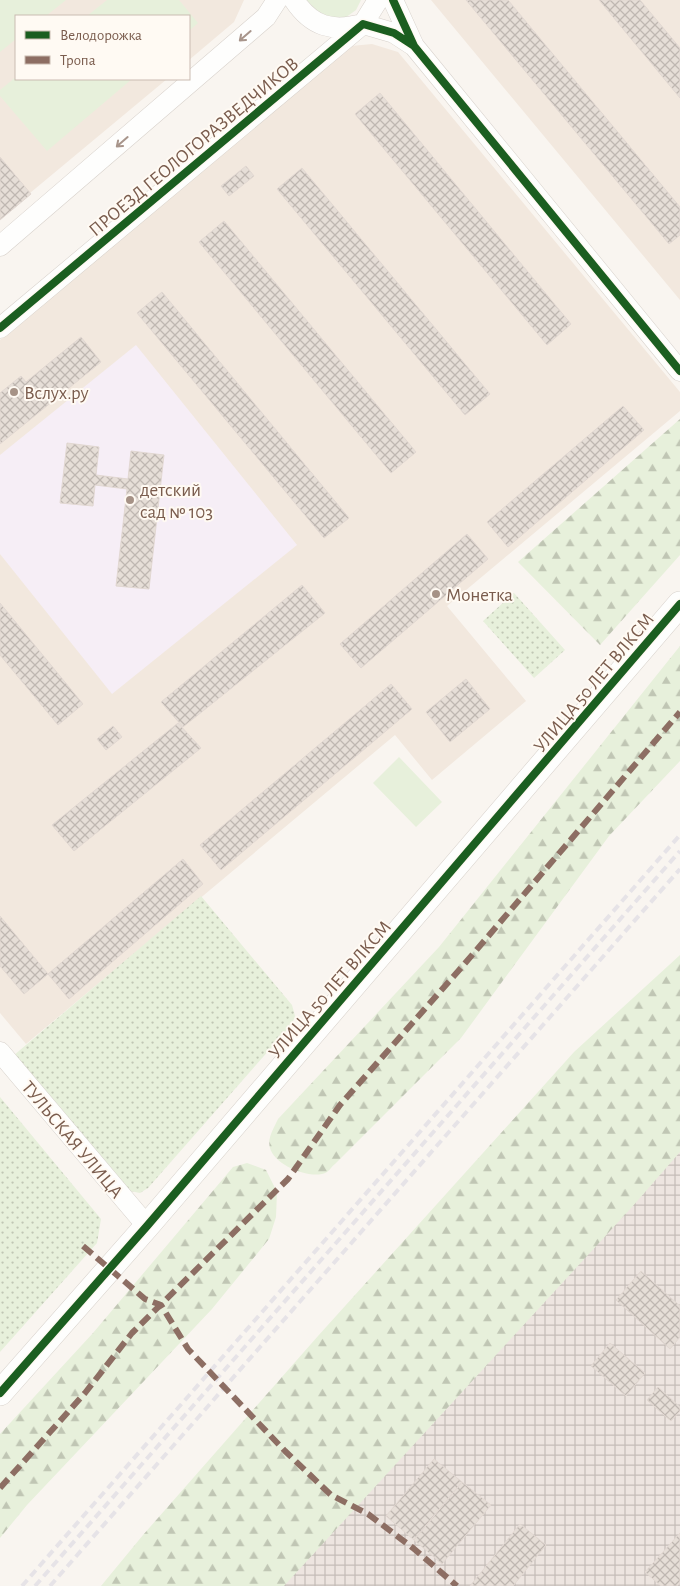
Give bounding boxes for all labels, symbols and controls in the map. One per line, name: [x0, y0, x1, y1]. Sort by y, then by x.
legend: [15, 15, 190, 80]
text: Велодорожка: [60, 28, 142, 43]
one-way arrow: [238, 30, 251, 41]
text: Тропа: [60, 53, 96, 68]
street label: ПРОЕЗД ГЕОЛОГОРАЗВЕДЧИКОВ: [86, 54, 302, 240]
one-way arrow: [115, 136, 128, 147]
place label: Вслух.ру: [24, 384, 89, 403]
marker: Вслух.ру: [8, 386, 20, 398]
place label: детский сад № 103: [140, 481, 213, 522]
marker: детский сад № 103: [124, 494, 136, 506]
place label: Монетка: [446, 586, 513, 605]
marker: Монетка: [430, 588, 442, 600]
street label: УЛИЦА 50 ЛЕТ ВЛКСМ: [530, 610, 658, 756]
street label: УЛИЦА 50 ЛЕТ ВЛКСМ: [265, 917, 395, 1063]
street label: ТУЛЬСКАЯ УЛИЦА: [18, 1078, 126, 1202]

